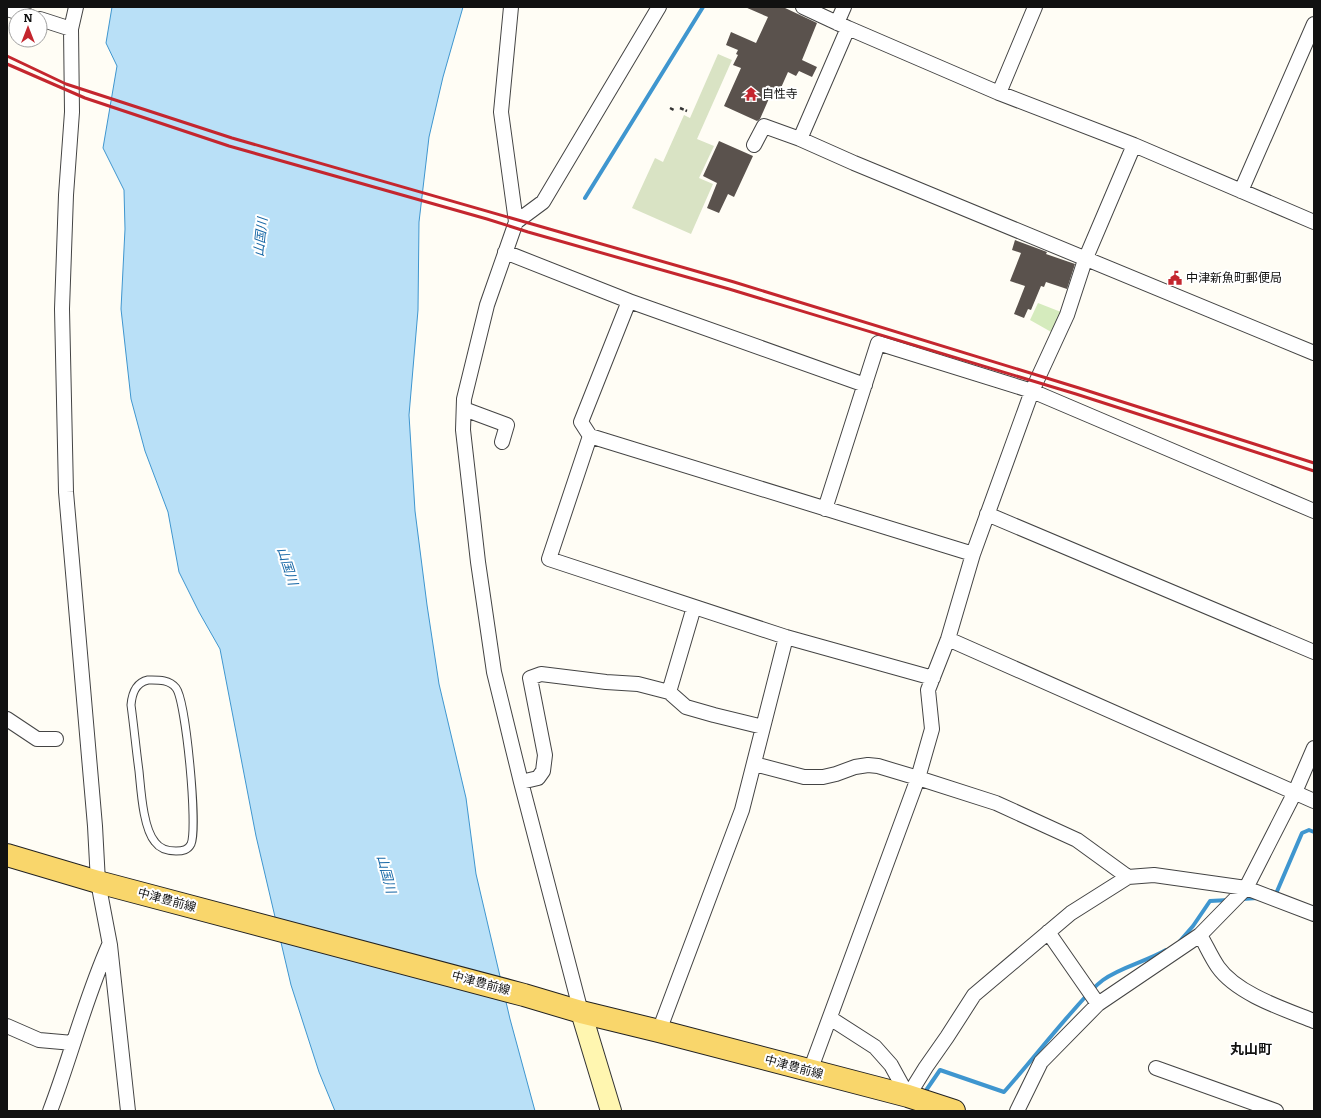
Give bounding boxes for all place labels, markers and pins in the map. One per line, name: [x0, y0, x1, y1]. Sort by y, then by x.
place label: 自性寺: [762, 84, 798, 102]
temple icon: 自性寺: [743, 86, 759, 102]
place label: 中津新魚町郵便局: [1186, 268, 1282, 286]
public building icon: 中津新魚町郵便局: [1167, 270, 1183, 286]

